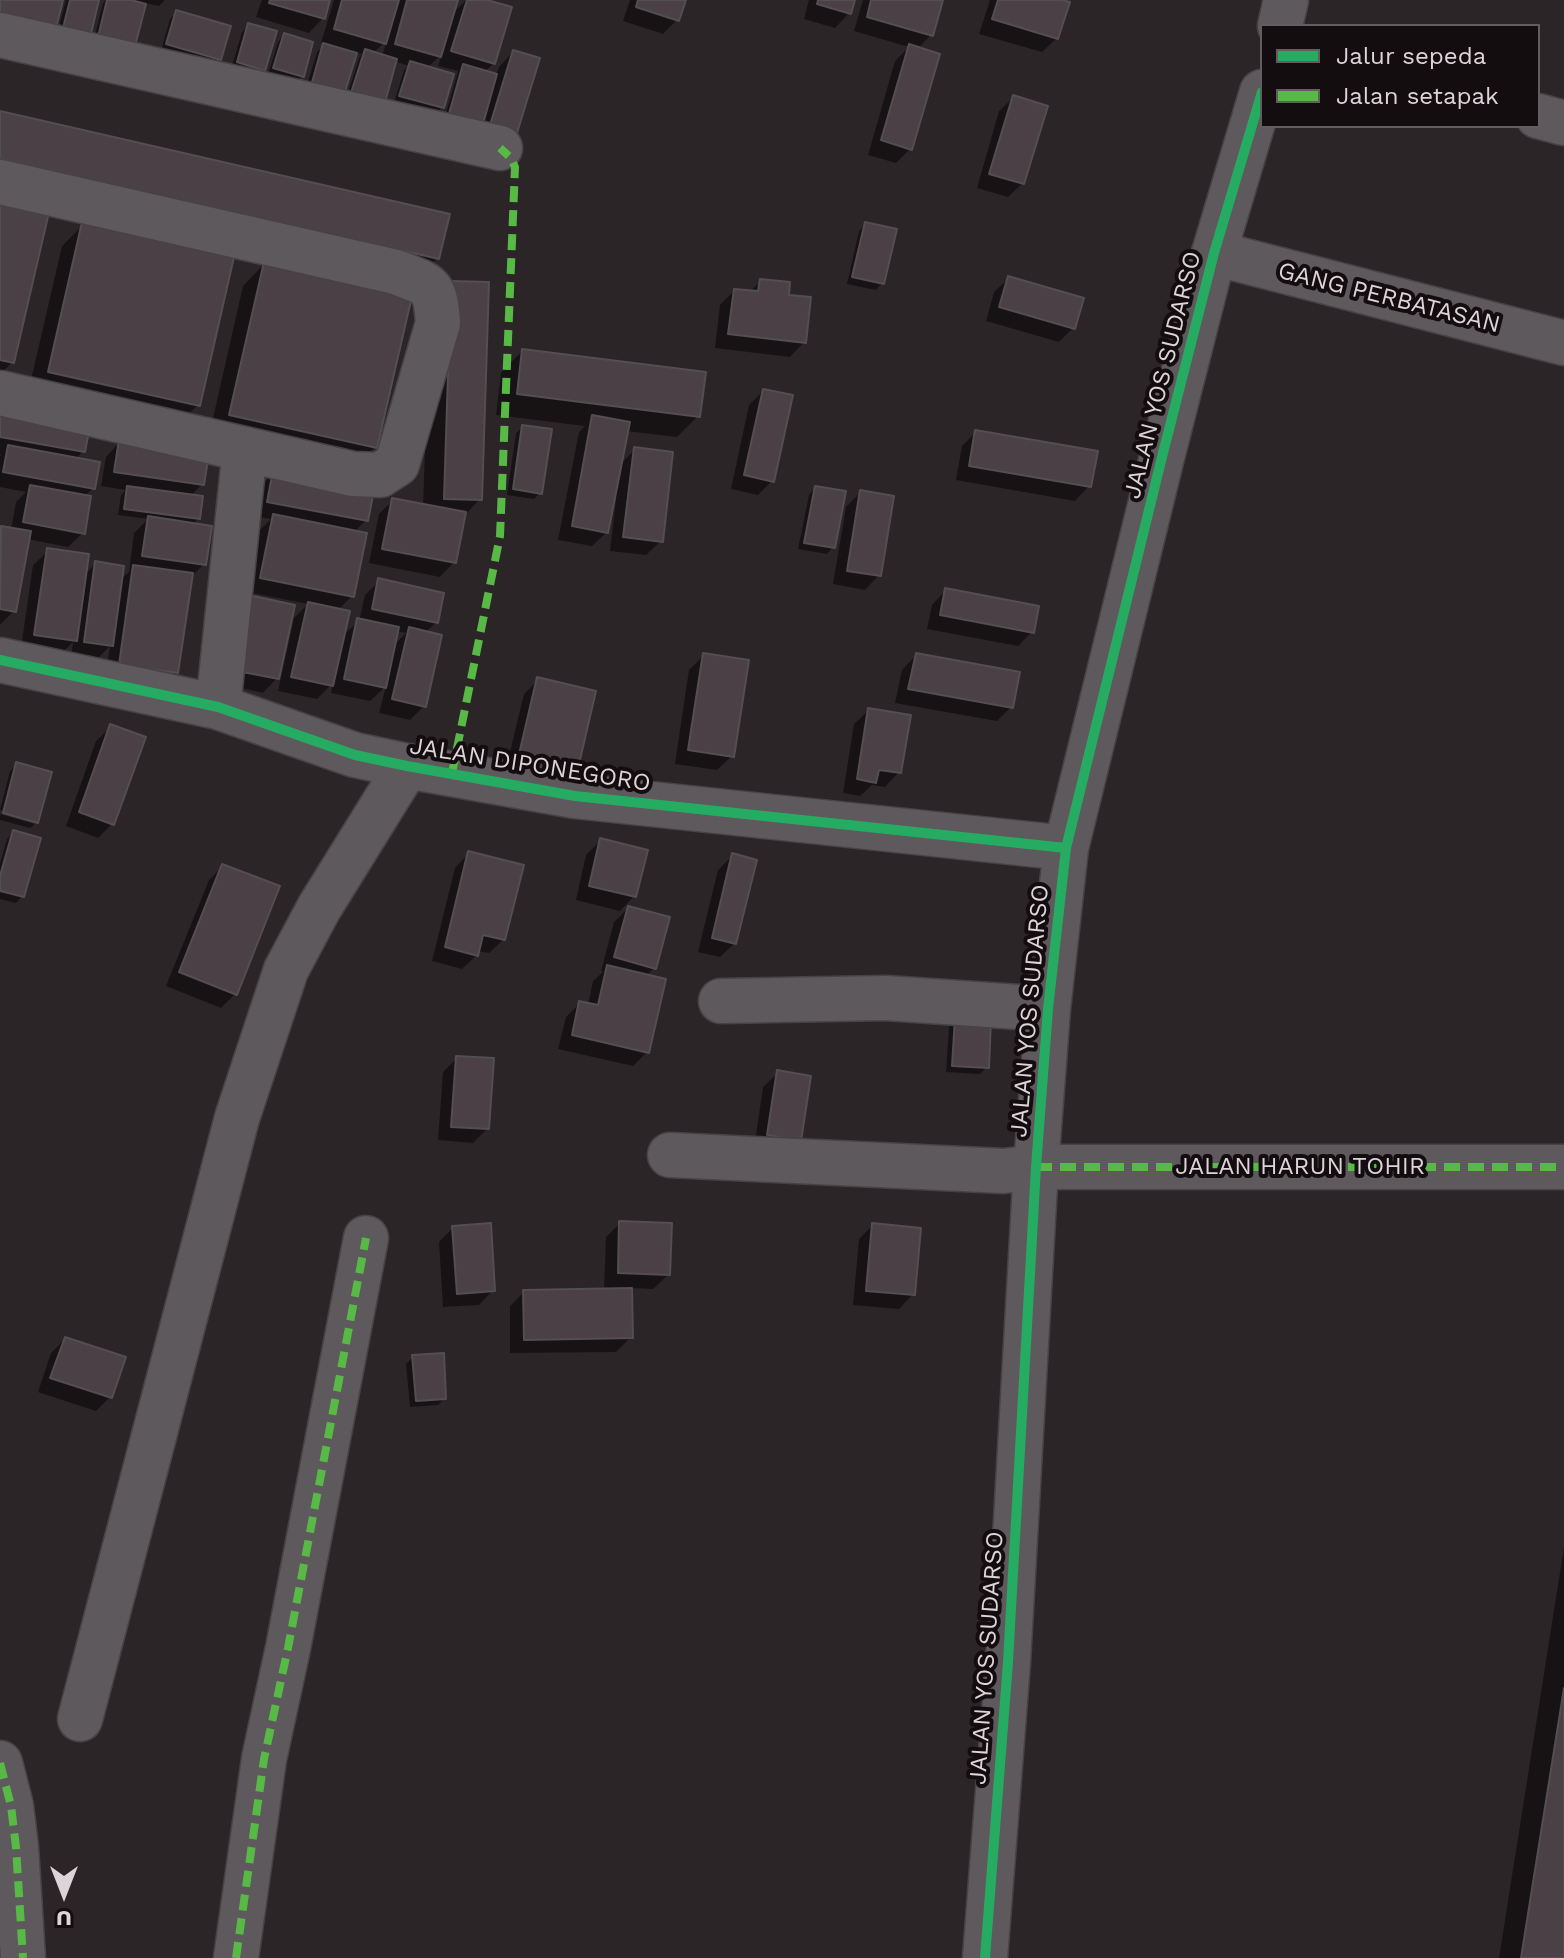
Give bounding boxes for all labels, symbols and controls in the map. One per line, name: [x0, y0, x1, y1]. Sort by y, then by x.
legend: [1260, 24, 1540, 128]
text: Jalur sepeda: [1336, 42, 1486, 70]
text: Jalan setapak: [1336, 82, 1499, 110]
street label: JALAN YOS SUDARSO: [1118, 248, 1208, 502]
street label: GANG PERBATASAN: [1275, 256, 1503, 340]
street label: JALAN DIPONEGORO: [407, 732, 653, 798]
street label: JALAN YOS SUDARSO: [1005, 883, 1055, 1139]
street label: JALAN HARUN TOHIR: [1175, 1153, 1425, 1181]
street label: JALAN YOS SUDARSO: [964, 1530, 1010, 1786]
north arrow: [24, 1854, 104, 1934]
text: U: [56, 1906, 72, 1931]

